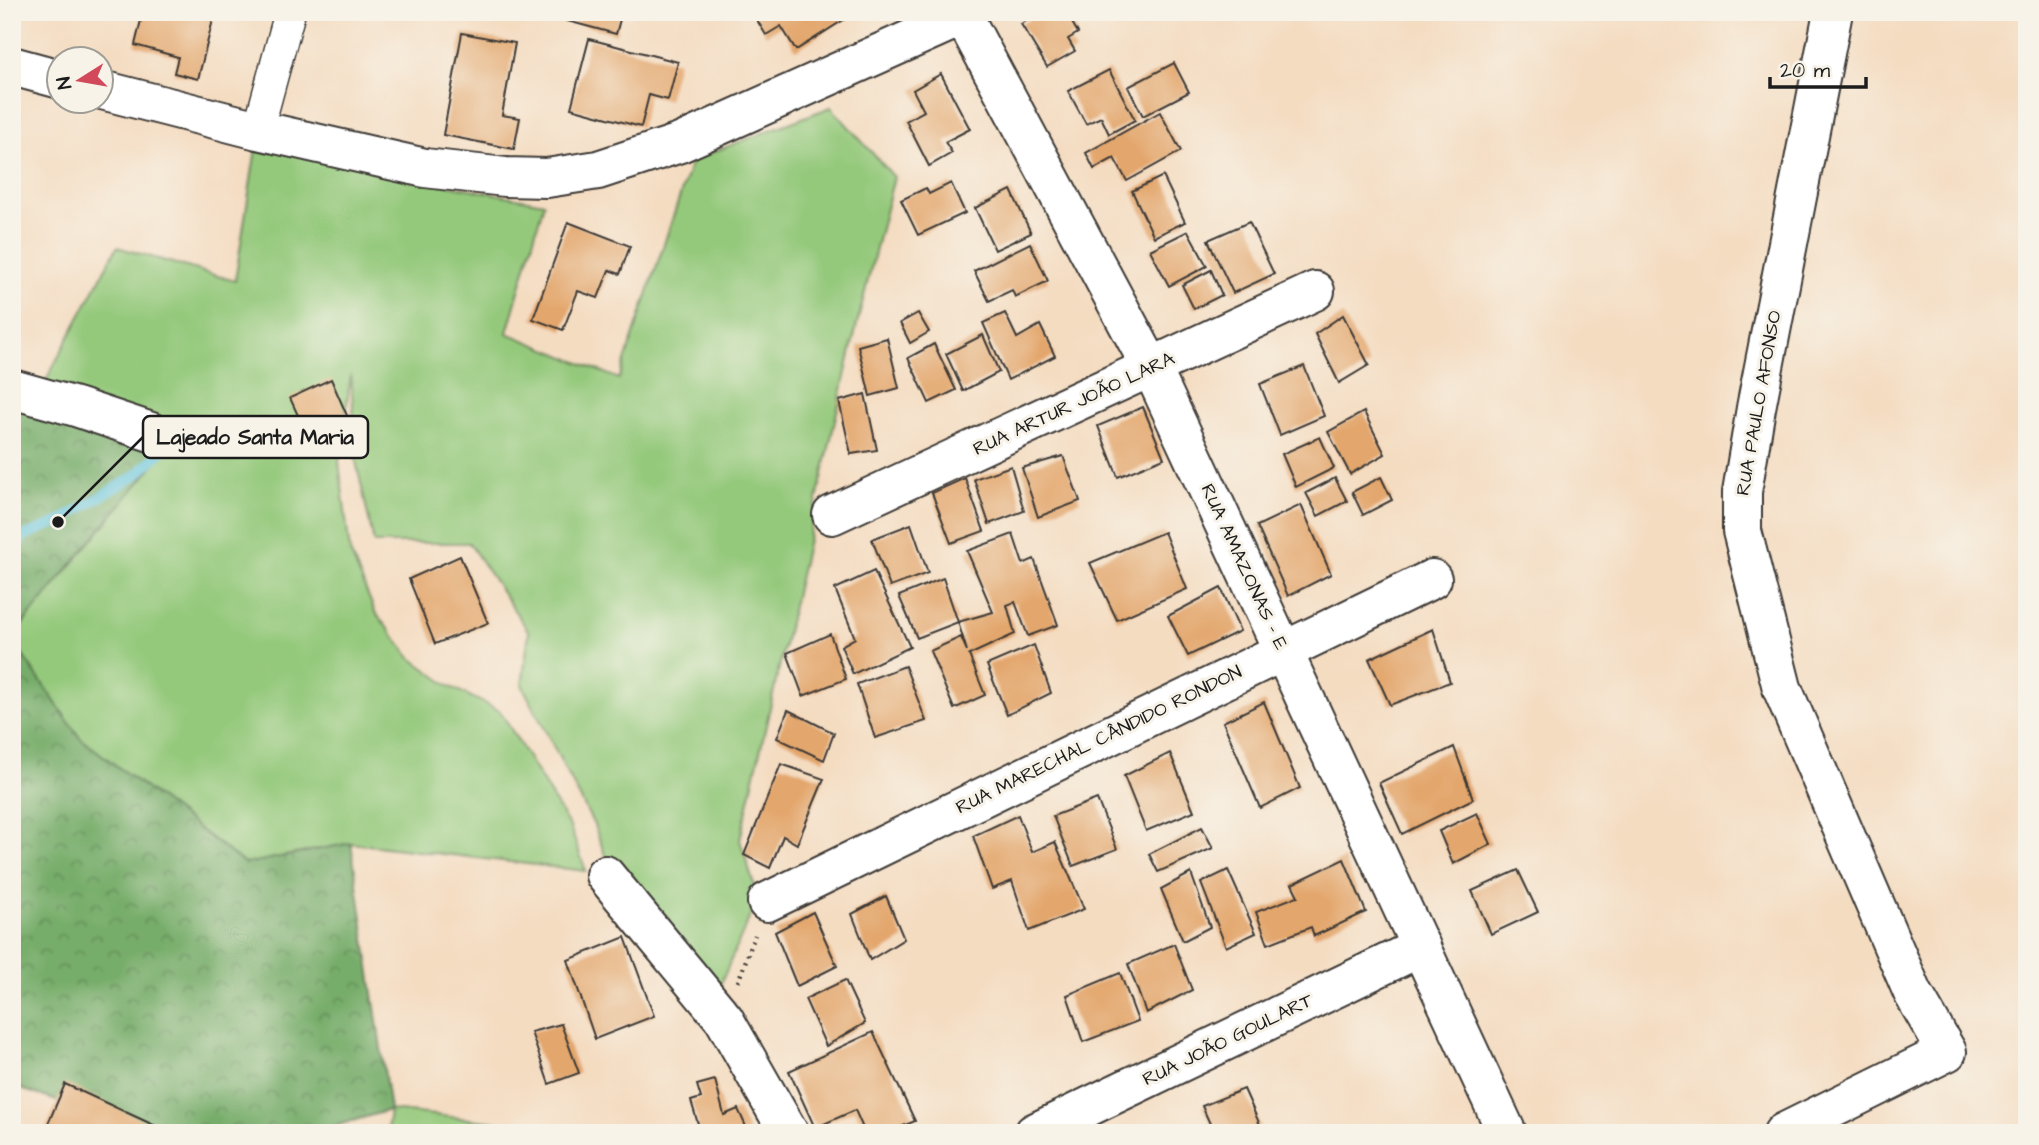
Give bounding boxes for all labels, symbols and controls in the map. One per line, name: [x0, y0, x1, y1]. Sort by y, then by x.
north arrow: [46, 46, 116, 116]
scale bar: [1770, 46, 1866, 90]
text: 20 m: [1780, 56, 1831, 85]
text: N: [50, 74, 79, 91]
street label: RUA PAULO AFONSO: [1729, 308, 1789, 498]
street label: RUA ARTUR JOÃO LARA: [969, 345, 1179, 463]
callout: Lajeado Santa Maria: [143, 416, 368, 458]
text: Lajeado Santa Maria: [156, 423, 354, 453]
street label: RUA AMAZONAS - E: [1194, 480, 1294, 654]
street label: RUA MARECHAL CÂNDIDO RONDON: [951, 659, 1247, 821]
street label: RUA JOÃO GOULART: [1138, 987, 1318, 1093]

